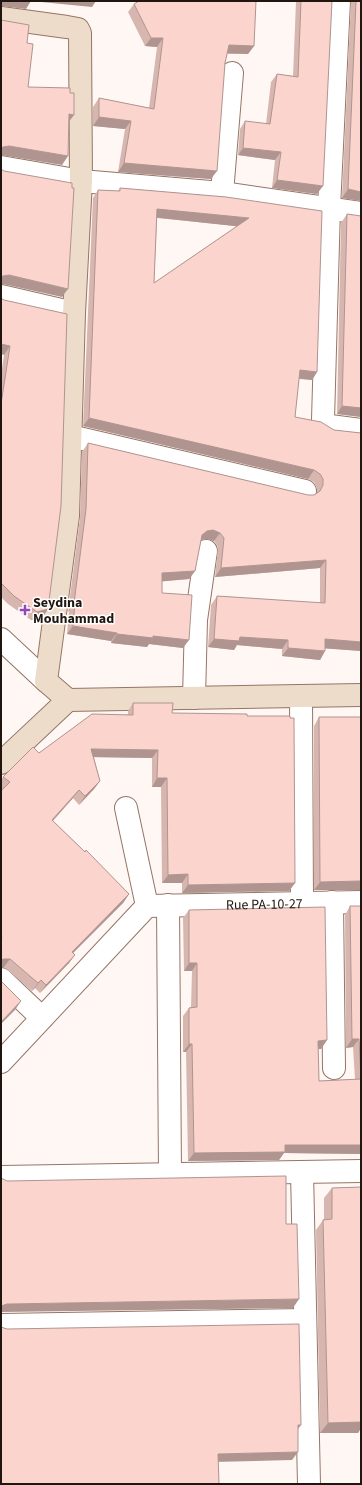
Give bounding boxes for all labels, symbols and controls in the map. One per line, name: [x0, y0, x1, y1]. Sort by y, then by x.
place label: Seydina Mouhammad: [33, 593, 114, 629]
marker: Seydina Mouhammad: [20, 605, 30, 615]
street label: Rue PA-10-27: [226, 894, 303, 916]

